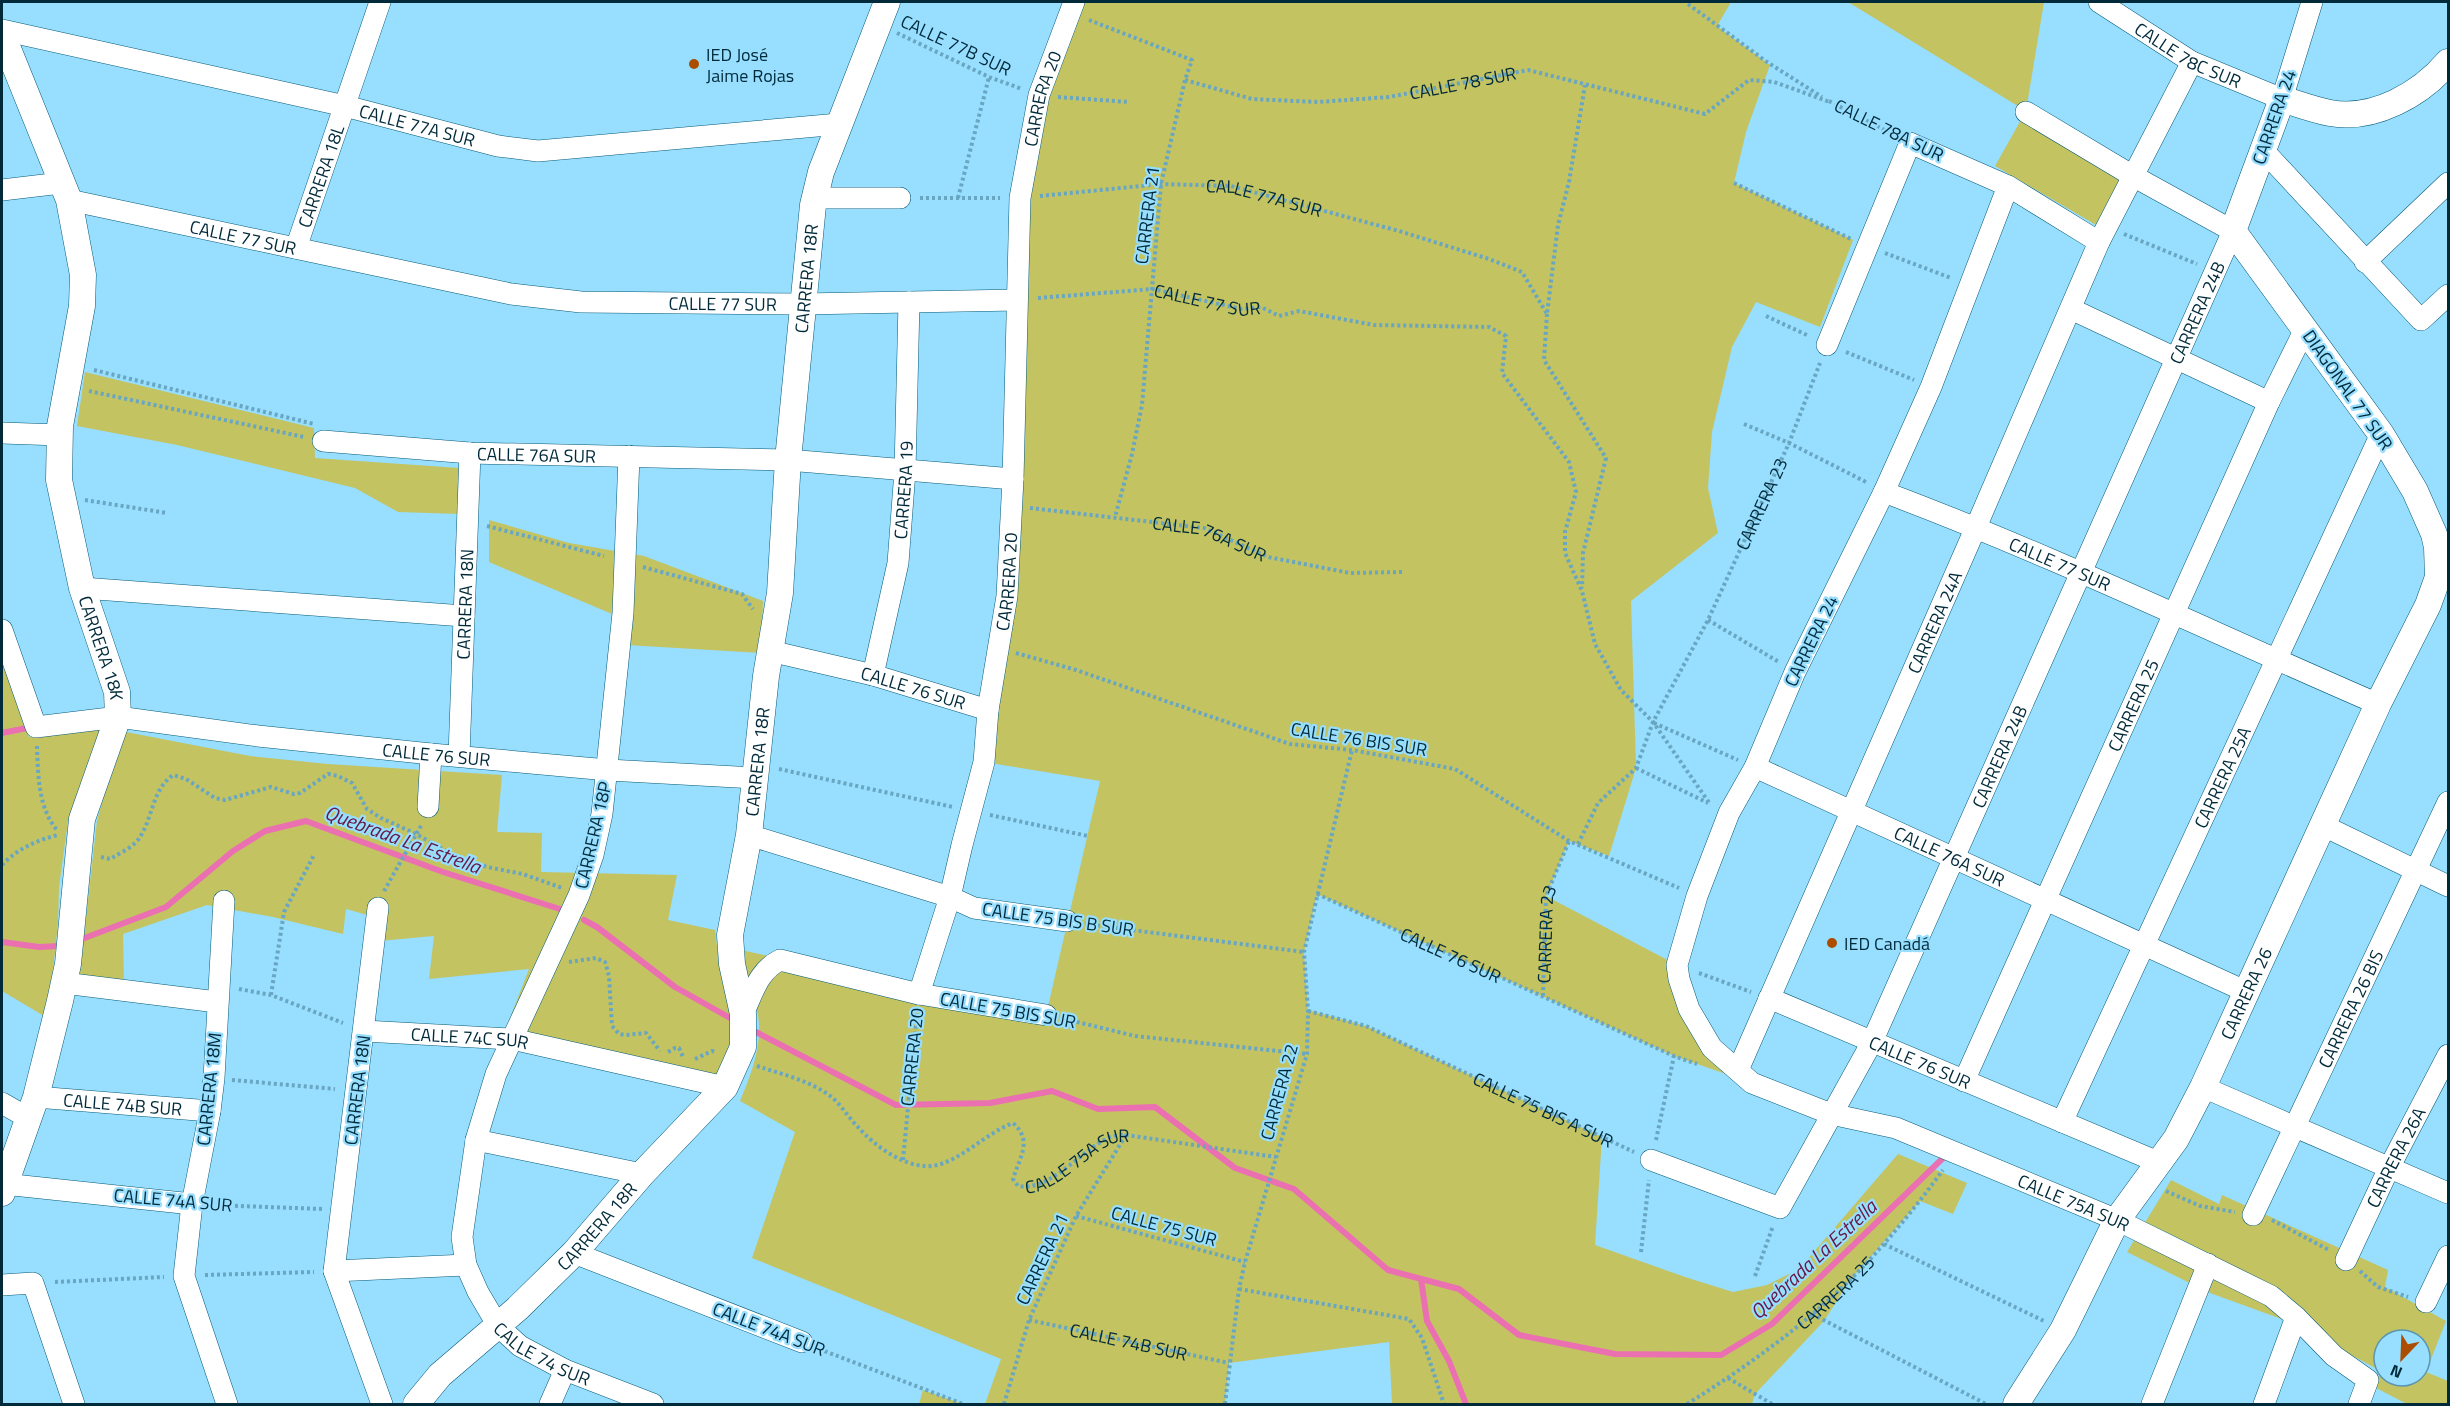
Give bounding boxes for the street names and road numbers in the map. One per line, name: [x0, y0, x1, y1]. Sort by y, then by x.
street label: CALLE 77B SUR: [896, 8, 1016, 82]
street label: CALLE 78C SUR: [2129, 15, 2246, 94]
street label: CARRERA 20: [1016, 47, 1068, 149]
street label: CALLE 78 SUR: [1407, 59, 1518, 106]
street label: CARRERA 24: [2245, 66, 2303, 168]
street label: CALLE 78A SUR: [1830, 92, 1948, 168]
street label: CALLE 77A SUR: [356, 97, 478, 153]
street label: CARRERA 18L: [290, 121, 351, 231]
street label: CARRERA 21: [1128, 164, 1166, 266]
street label: CALLE 77A SUR: [1205, 172, 1325, 223]
street label: CALLE 77 SUR: [187, 213, 299, 261]
street label: CARRERA 18R: [787, 223, 825, 334]
street label: CARRERA 24B: [2162, 257, 2231, 368]
street label: CALLE 77 SUR: [1151, 276, 1262, 323]
street label: CALLE 77 SUR: [668, 289, 777, 317]
street label: DIAGONAL 77 SUR: [2296, 324, 2400, 456]
street label: CALLE 76A SUR: [477, 440, 596, 469]
street label: CARRERA 19: [886, 440, 919, 540]
street label: CARRERA 23: [1728, 453, 1794, 554]
street label: CALLE 76A SUR: [1151, 509, 1271, 568]
street label: CALLE 77 SUR: [2005, 530, 2115, 597]
street label: CARRERA 20: [988, 532, 1024, 633]
street label: CARRERA 18N: [449, 548, 480, 660]
street label: CARRERA 24A: [1900, 566, 1969, 678]
street label: CARRERA 24: [1777, 591, 1845, 691]
street label: CARRERA 18K: [72, 592, 131, 700]
street label: CARRERA 25: [2100, 655, 2165, 756]
street label: CALLE 76 SUR: [858, 659, 969, 716]
street label: CARRERA 24B: [1964, 701, 2034, 812]
street label: CARRERA 18R: [738, 706, 776, 818]
street label: CALLE 76 BIS SUR: [1289, 715, 1429, 763]
street label: CARRERA 25A: [2187, 722, 2257, 833]
street label: CALLE 76 SUR: [381, 736, 492, 773]
street label: CARRERA 18P: [568, 778, 619, 891]
street label: CALLE 76A SUR: [1890, 819, 2009, 893]
street label: CARRERA 23: [1530, 880, 1563, 984]
street label: CALLE 75 BIS B SUR: [981, 895, 1135, 943]
street label: CALLE 76 SUR: [1396, 920, 1506, 989]
street label: CARRERA 26: [2213, 943, 2279, 1044]
street label: CARRERA 26 BIS: [2311, 945, 2390, 1072]
street label: CALLE 75 BIS SUR: [938, 985, 1078, 1035]
street label: CARRERA 20: [893, 1007, 931, 1107]
street label: CALLE 74C SUR: [410, 1020, 531, 1056]
street label: CALLE 76 SUR: [1865, 1028, 1975, 1095]
street label: CARRERA 18M: [190, 1031, 228, 1147]
street label: CARRERA 18N: [337, 1033, 377, 1147]
street label: CARRERA 22: [1253, 1041, 1305, 1143]
street label: CALLE 75 BIS A SUR: [1469, 1065, 1618, 1154]
street label: CALLE 74B SUR: [62, 1086, 183, 1122]
street label: CARRERA 26A: [2359, 1102, 2432, 1212]
street label: CALLE 75A SUR: [1023, 1121, 1129, 1200]
street label: CALLE 75A SUR: [2014, 1167, 2134, 1238]
street label: CARRERA 18R: [550, 1176, 643, 1276]
street label: CALLE 74A SUR: [113, 1181, 233, 1219]
street label: CALLE 75 SUR: [1108, 1199, 1220, 1253]
street label: CARRERA 21: [1009, 1209, 1075, 1309]
street label: CARRERA 25: [1790, 1249, 1881, 1336]
street label: CALLE 74A SUR: [709, 1295, 829, 1363]
street label: CALLE 74 SUR: [488, 1315, 594, 1392]
street label: CALLE 74B SUR: [1068, 1316, 1190, 1367]

